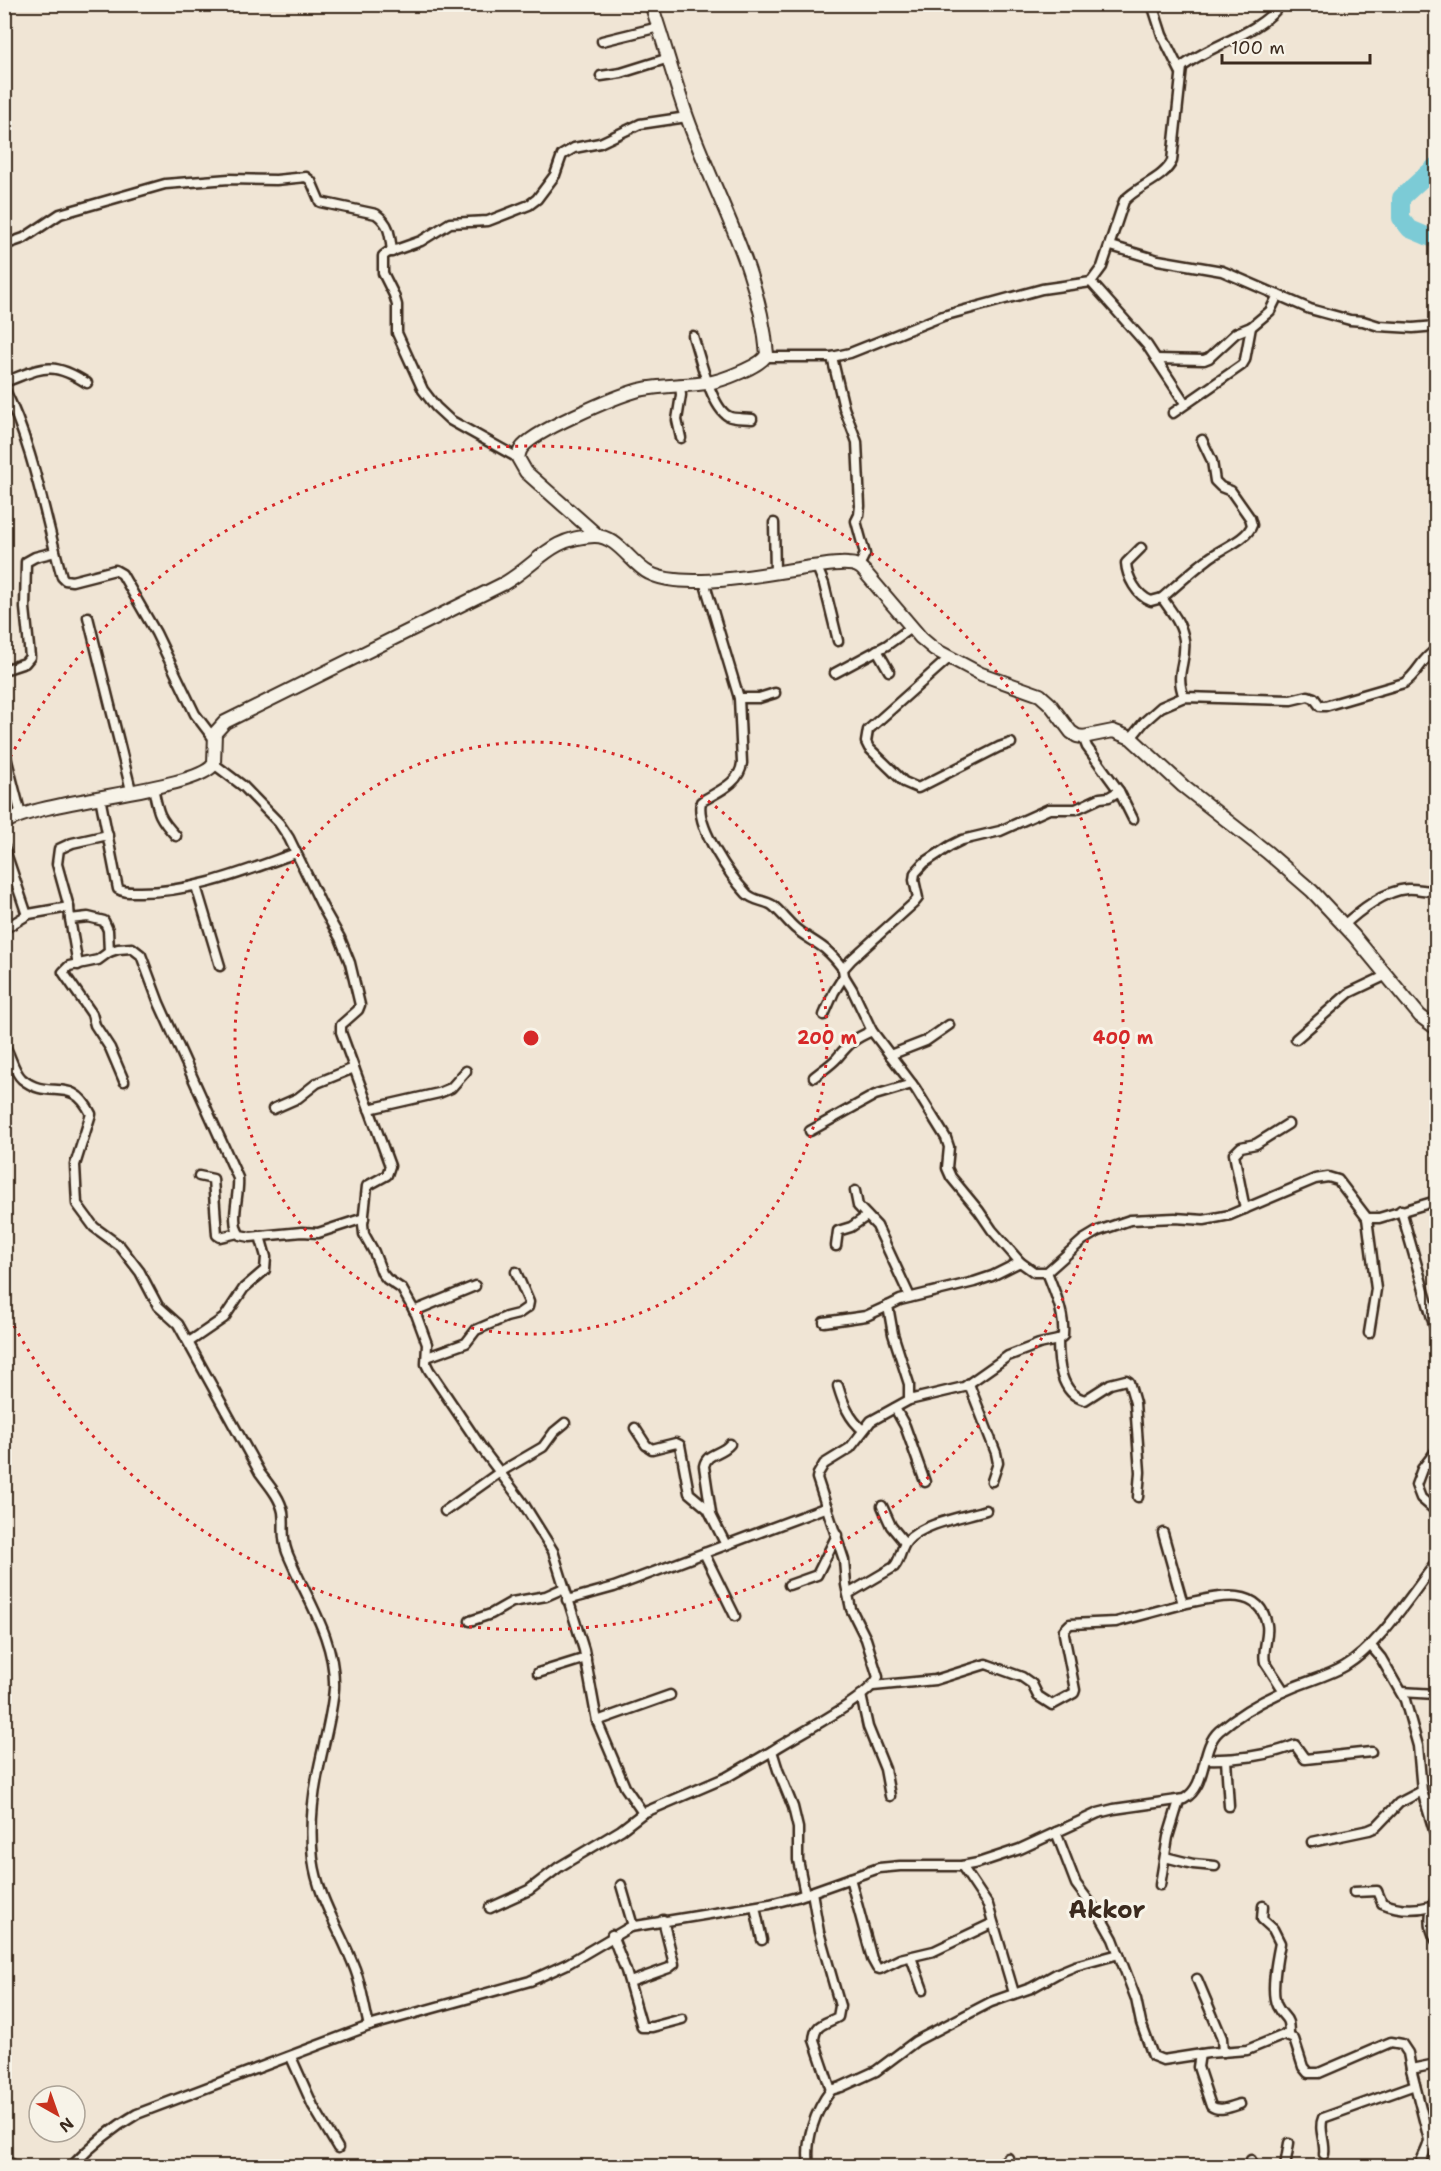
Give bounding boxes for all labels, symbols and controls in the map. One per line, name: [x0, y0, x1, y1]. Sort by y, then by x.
scale bar: [1222, 27, 1370, 65]
text: 100 m: [1231, 36, 1285, 60]
text: 200 m: [797, 1026, 858, 1050]
text: 400 m: [1093, 1026, 1154, 1050]
centre of rings: [521, 1028, 541, 1048]
district label: Akkor: [1069, 1894, 1146, 1926]
north arrow: [27, 2084, 87, 2144]
text: N: [55, 2113, 78, 2137]

